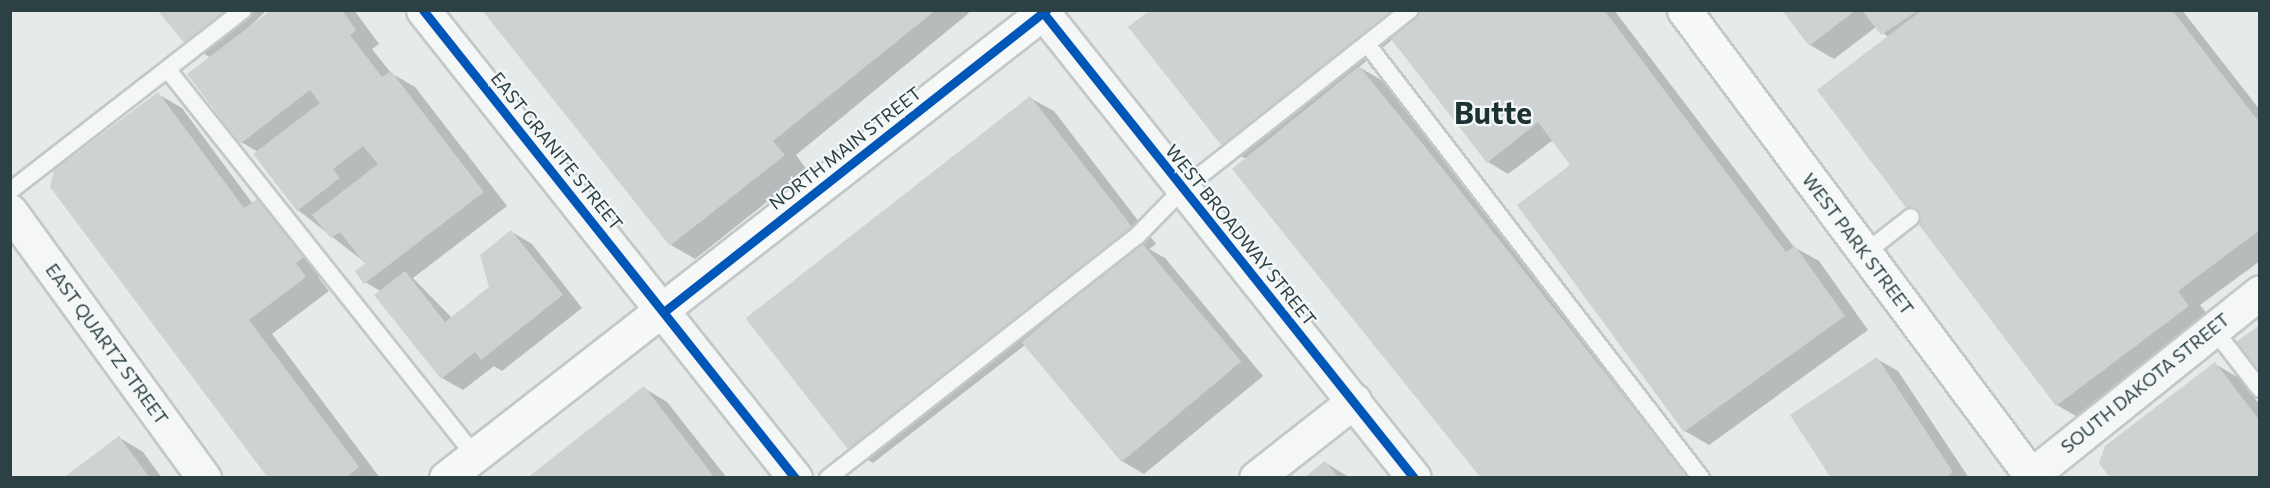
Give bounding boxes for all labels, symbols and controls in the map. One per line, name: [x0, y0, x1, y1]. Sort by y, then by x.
street label: EAST GRANITE STREET: [487, 68, 627, 234]
street label: NORTH MAIN STREET: [765, 82, 925, 214]
district label: Butte: [1454, 94, 1532, 130]
street label: WEST BROADWAY STREET: [1161, 140, 1321, 330]
street label: WEST PARK STREET: [1798, 169, 1918, 319]
street label: EAST QUARTZ STREET: [41, 259, 173, 429]
street label: SOUTH DAKOTA STREET: [2056, 308, 2234, 458]

